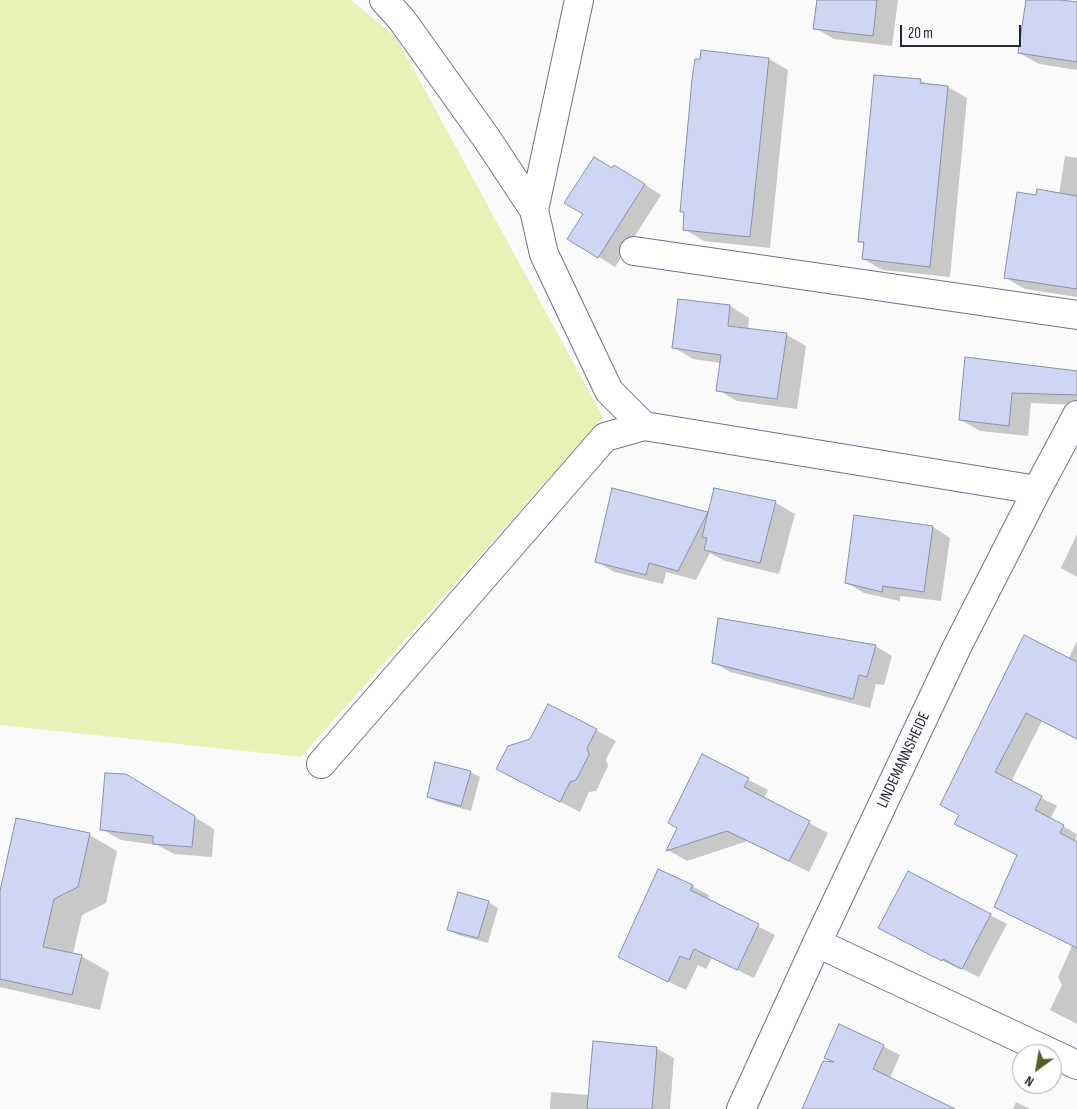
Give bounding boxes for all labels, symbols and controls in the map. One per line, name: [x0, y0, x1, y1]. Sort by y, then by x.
scale bar: [902, 15, 1023, 47]
text: 20 m: [908, 24, 933, 43]
street label: LINDEMANNSHEIDE: [873, 709, 935, 811]
north arrow: [1012, 1044, 1062, 1094]
text: N: [1022, 1072, 1037, 1090]

